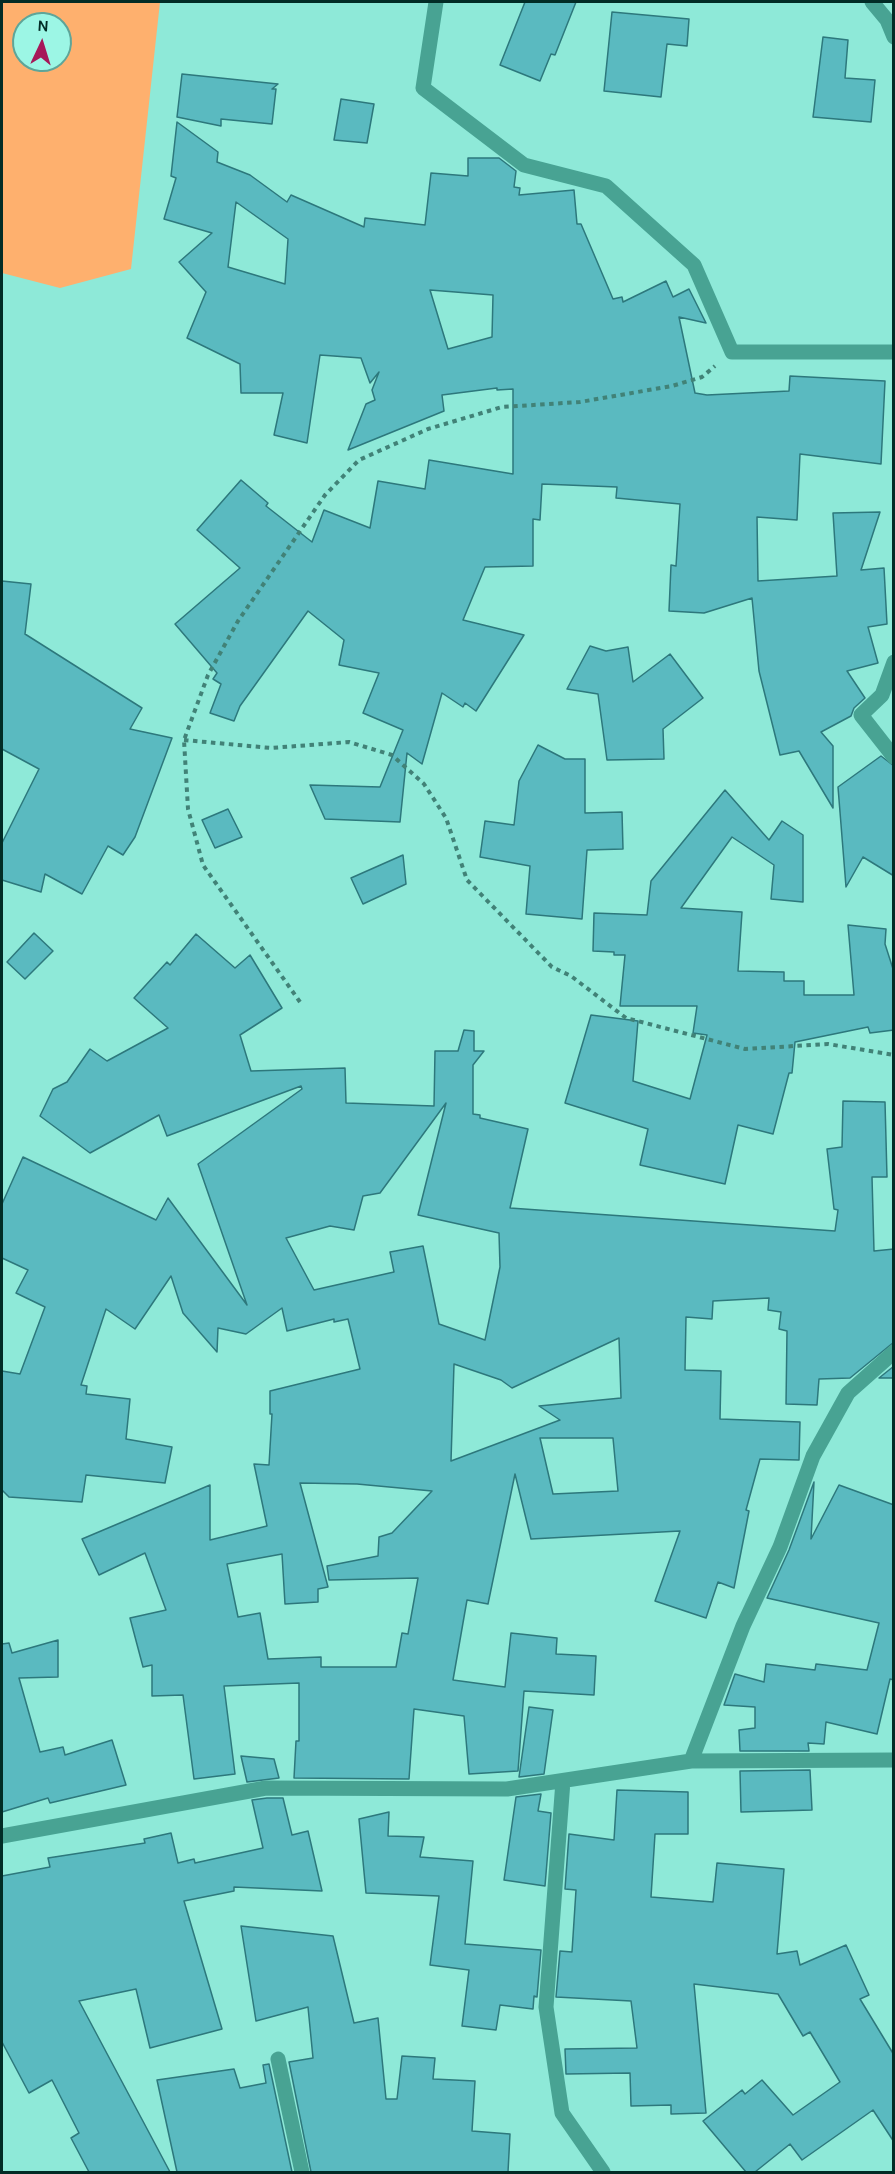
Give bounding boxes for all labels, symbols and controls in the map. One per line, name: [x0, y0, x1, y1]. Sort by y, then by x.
north arrow: [12, 12, 72, 72]
text: N: [37, 16, 50, 35]

